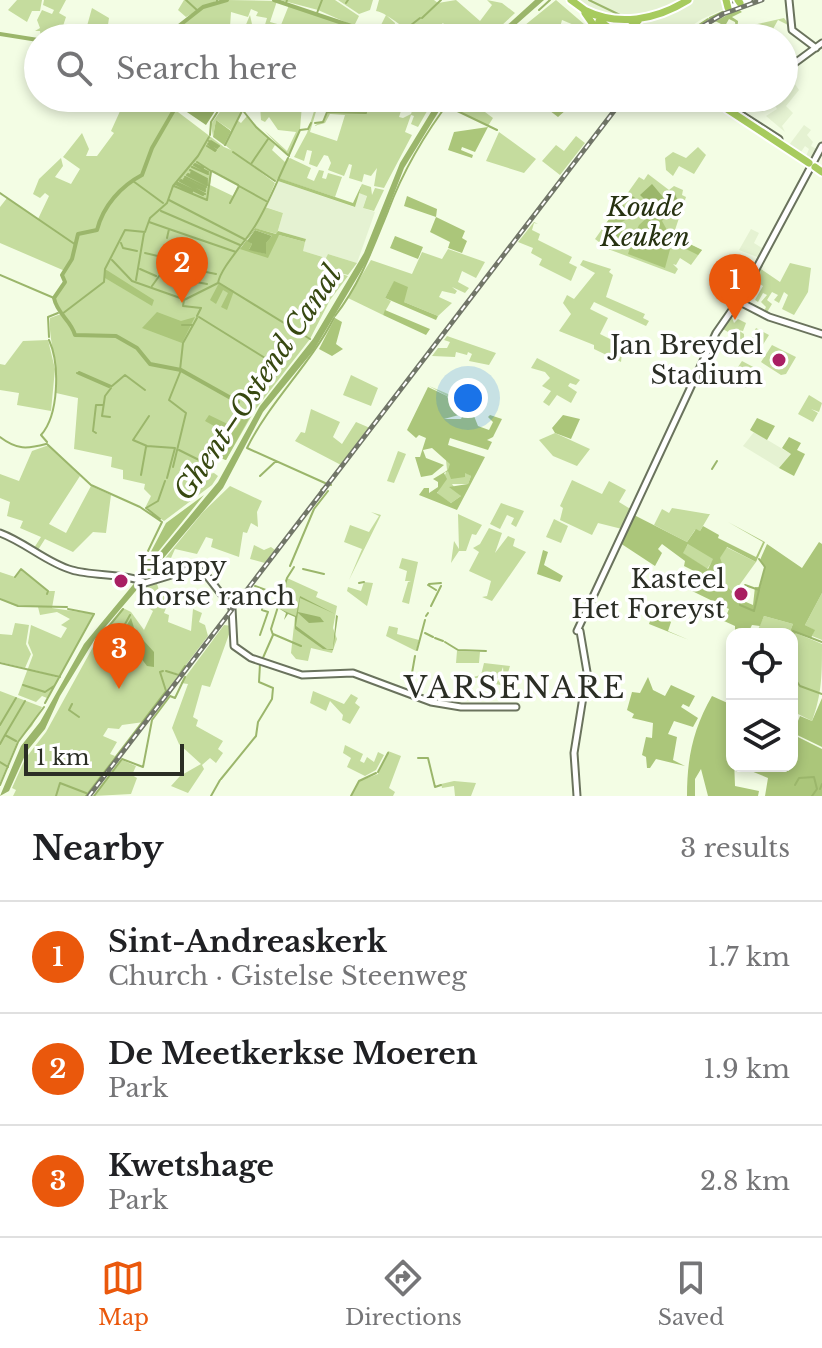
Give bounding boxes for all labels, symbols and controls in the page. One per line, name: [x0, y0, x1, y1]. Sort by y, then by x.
search box: [24, 24, 798, 112]
icon: search: [52, 46, 96, 90]
text: Search here: [116, 50, 297, 87]
park label: Koude Keuken: [599, 191, 690, 253]
pin: 2: [156, 237, 208, 303]
pin: 1: [709, 254, 761, 320]
water label: Ghent–Ostend Canal: [166, 259, 350, 507]
place label: Jan Breydel Stadium: [607, 329, 763, 391]
marker: Jan Breydel Stadium: [770, 351, 788, 369]
your location: [448, 378, 488, 418]
place label: Happy horse ranch: [137, 550, 295, 612]
place label: Kasteel Het Foreyst: [572, 563, 725, 625]
marker: Happy horse ranch: [112, 572, 130, 590]
marker: Kasteel Het Foreyst: [732, 585, 750, 603]
pin: 3: [93, 623, 145, 689]
map controls: [726, 628, 798, 772]
button: locate: [726, 628, 798, 700]
district label: VARSENARE: [403, 669, 626, 706]
button: layers: [726, 700, 798, 772]
scale bar: [24, 740, 184, 776]
text: 1 km: [36, 744, 89, 771]
text: Nearby: [32, 827, 164, 869]
text: 3 results: [680, 832, 790, 864]
text: Sint-Andreaskerk: [108, 923, 387, 960]
text: 1: [52, 941, 64, 973]
text: 1.7 km: [707, 941, 790, 973]
text: Church · Gistelse Steenweg: [108, 960, 467, 992]
text: De Meetkerkse Moeren: [108, 1035, 478, 1072]
text: 2: [50, 1053, 66, 1085]
text: 1.9 km: [703, 1053, 790, 1085]
text: Park: [108, 1072, 168, 1104]
text: Kwetshage: [108, 1147, 274, 1184]
text: 3: [50, 1165, 66, 1197]
text: 2.8 km: [700, 1165, 790, 1197]
text: Park: [108, 1184, 168, 1216]
tab: Map: [98, 1256, 149, 1331]
tab: Directions: [345, 1256, 462, 1331]
tab: Saved: [658, 1256, 724, 1331]

